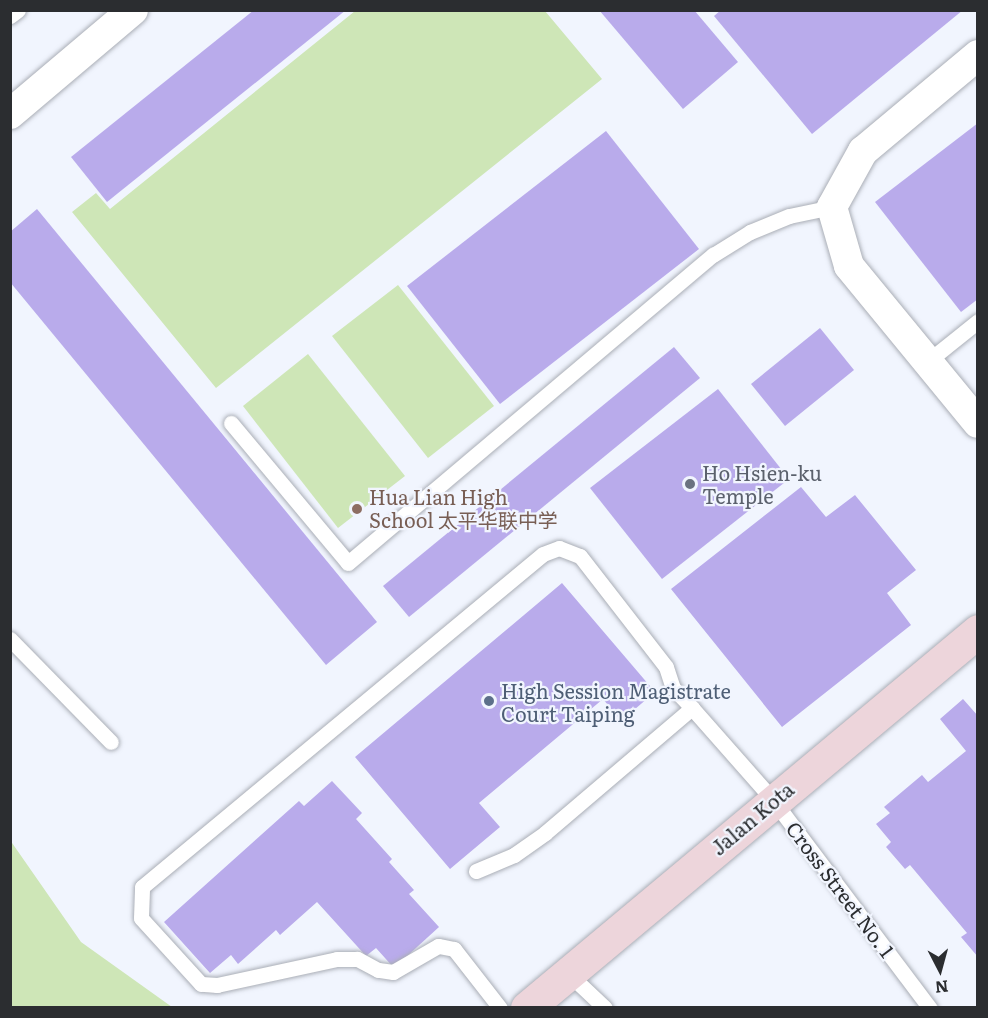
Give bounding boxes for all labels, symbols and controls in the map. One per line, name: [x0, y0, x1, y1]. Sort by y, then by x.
place label: Ho Hsien-ku Temple: [702, 460, 822, 507]
marker: Ho Hsien-ku Temple: [683, 477, 697, 491]
place label: Hua Lian High School 太平华联中学: [369, 485, 558, 532]
marker: Hua Lian High School 太平华联中学: [350, 502, 364, 516]
place label: High Session Magistrate Court Taiping: [501, 678, 731, 725]
marker: High Session Magistrate Court Taiping: [482, 694, 496, 708]
street label: Jalan Kota: [706, 777, 798, 859]
street label: Cross Street No. 1: [782, 816, 900, 962]
north arrow: [910, 940, 970, 1000]
text: N: [934, 975, 950, 1001]

